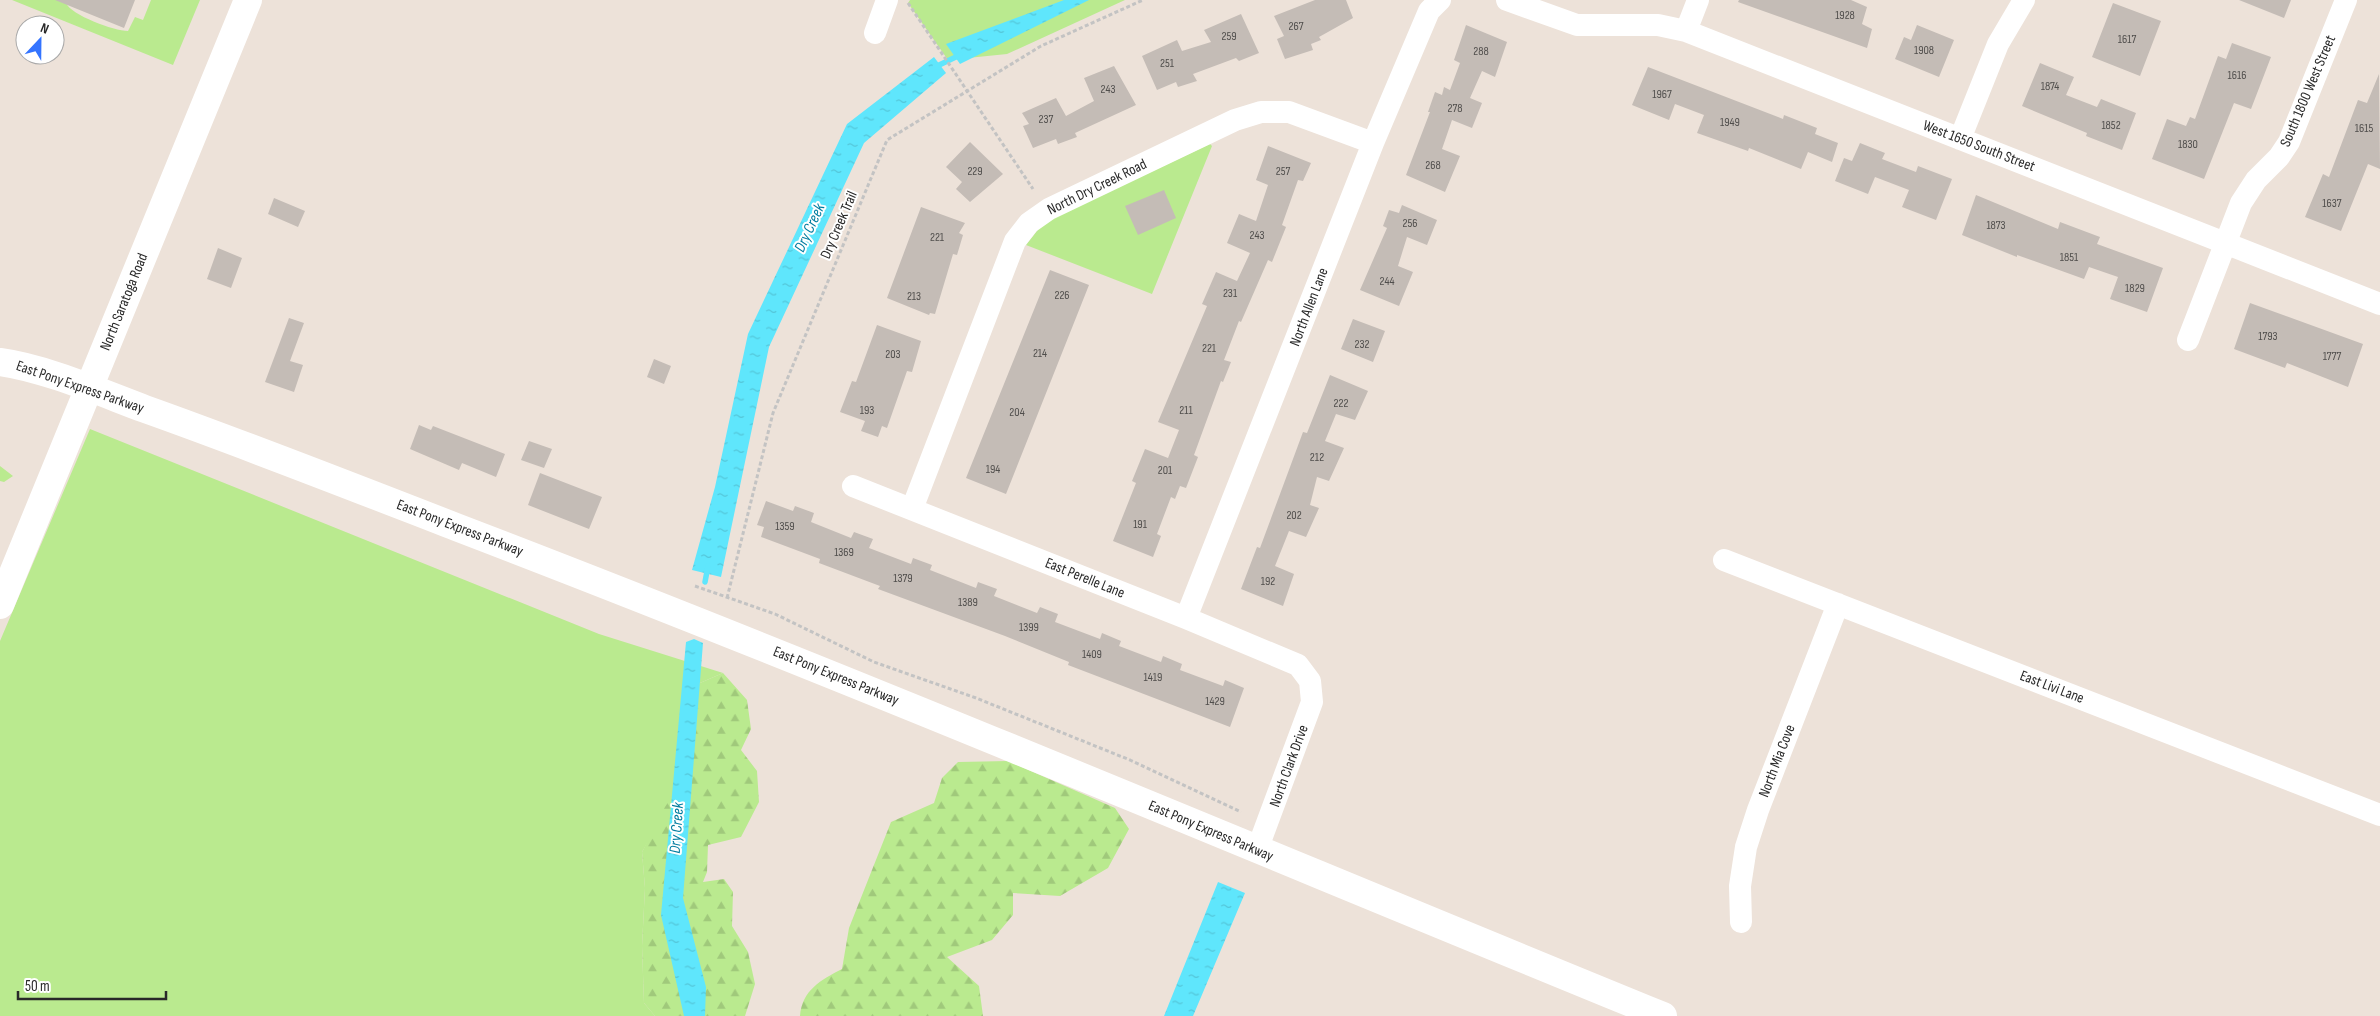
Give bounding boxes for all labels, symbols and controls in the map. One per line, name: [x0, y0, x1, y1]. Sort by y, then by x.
house number: 1928: [1835, 8, 1855, 23]
north arrow: [15, 15, 65, 65]
text: N: [38, 19, 51, 38]
house number: 267: [1288, 19, 1304, 34]
house number: 259: [1221, 29, 1237, 44]
house number: 1617: [2118, 32, 2136, 47]
street label: South 1800 West Street: [2276, 32, 2340, 150]
house number: 1908: [1914, 43, 1934, 58]
house number: 288: [1473, 44, 1489, 59]
house number: 251: [1160, 56, 1175, 71]
house number: 1616: [2228, 68, 2246, 83]
house number: 1874: [2041, 79, 2059, 94]
house number: 243: [1101, 82, 1115, 97]
house number: 1967: [1652, 87, 1672, 102]
house number: 278: [1448, 101, 1462, 116]
house number: 237: [1039, 112, 1054, 127]
house number: 1949: [1720, 115, 1740, 130]
street label: West 1650 South Street: [1920, 116, 2038, 176]
house number: 1852: [2101, 118, 2121, 133]
house number: 1615: [2355, 121, 2373, 136]
house number: 1830: [2178, 137, 2198, 152]
street label: North Dry Creek Road: [1044, 155, 1150, 219]
house number: 268: [1425, 158, 1441, 173]
house number: 229: [967, 164, 983, 179]
house number: 257: [1276, 164, 1290, 179]
street label: Dry Creek Trail: [816, 188, 862, 262]
house number: 1637: [2322, 196, 2342, 211]
water label: Dry Creek: [791, 200, 830, 255]
house number: 256: [1402, 216, 1418, 231]
house number: 1873: [1986, 218, 2006, 233]
house number: 243: [1250, 228, 1264, 243]
house number: 221: [930, 230, 945, 245]
house number: 1851: [2060, 250, 2079, 265]
street label: North Saratoga Road: [96, 251, 152, 353]
street label: North Allen Lane: [1285, 265, 1333, 349]
house number: 244: [1380, 274, 1394, 289]
house number: 1829: [2125, 281, 2145, 296]
house number: 231: [1223, 286, 1238, 301]
house number: 226: [1054, 288, 1070, 303]
house number: 213: [907, 289, 921, 304]
house number: 1793: [2258, 329, 2278, 344]
house number: 232: [1355, 337, 1370, 352]
house number: 221: [1202, 341, 1217, 356]
house number: 214: [1033, 346, 1047, 361]
house number: 203: [885, 347, 901, 362]
house number: 1777: [2323, 349, 2342, 364]
street label: East Pony Express Parkway: [14, 356, 147, 418]
house number: 222: [1334, 396, 1348, 411]
house number: 193: [860, 403, 874, 418]
house number: 211: [1179, 403, 1193, 418]
house number: 204: [1009, 405, 1025, 420]
house number: 212: [1310, 450, 1324, 465]
house number: 194: [986, 462, 1000, 477]
house number: 201: [1158, 463, 1173, 478]
street label: East Pony Express Parkway: [394, 495, 526, 561]
house number: 202: [1286, 508, 1302, 523]
house number: 191: [1133, 517, 1148, 532]
house number: 1359: [775, 519, 795, 534]
house number: 1369: [834, 545, 854, 560]
street label: East Perelle Lane: [1042, 553, 1128, 603]
house number: 1379: [893, 571, 913, 586]
house number: 192: [1261, 574, 1275, 589]
house number: 1389: [958, 595, 978, 610]
house number: 1399: [1019, 620, 1039, 635]
street label: East Pony Express Parkway: [770, 642, 902, 710]
house number: 1409: [1082, 647, 1102, 662]
street label: East Livi Lane: [2017, 666, 2087, 708]
house number: 1419: [1144, 670, 1162, 685]
house number: 1429: [1205, 694, 1225, 709]
street label: North Clark Drive: [1265, 722, 1313, 810]
street label: North Mia Cove: [1754, 722, 1800, 800]
street label: East Pony Express Parkway: [1146, 796, 1277, 866]
water label: Dry Creek: [666, 801, 688, 854]
scale bar: [18, 968, 165, 1000]
text: 50 m: [25, 977, 50, 996]

